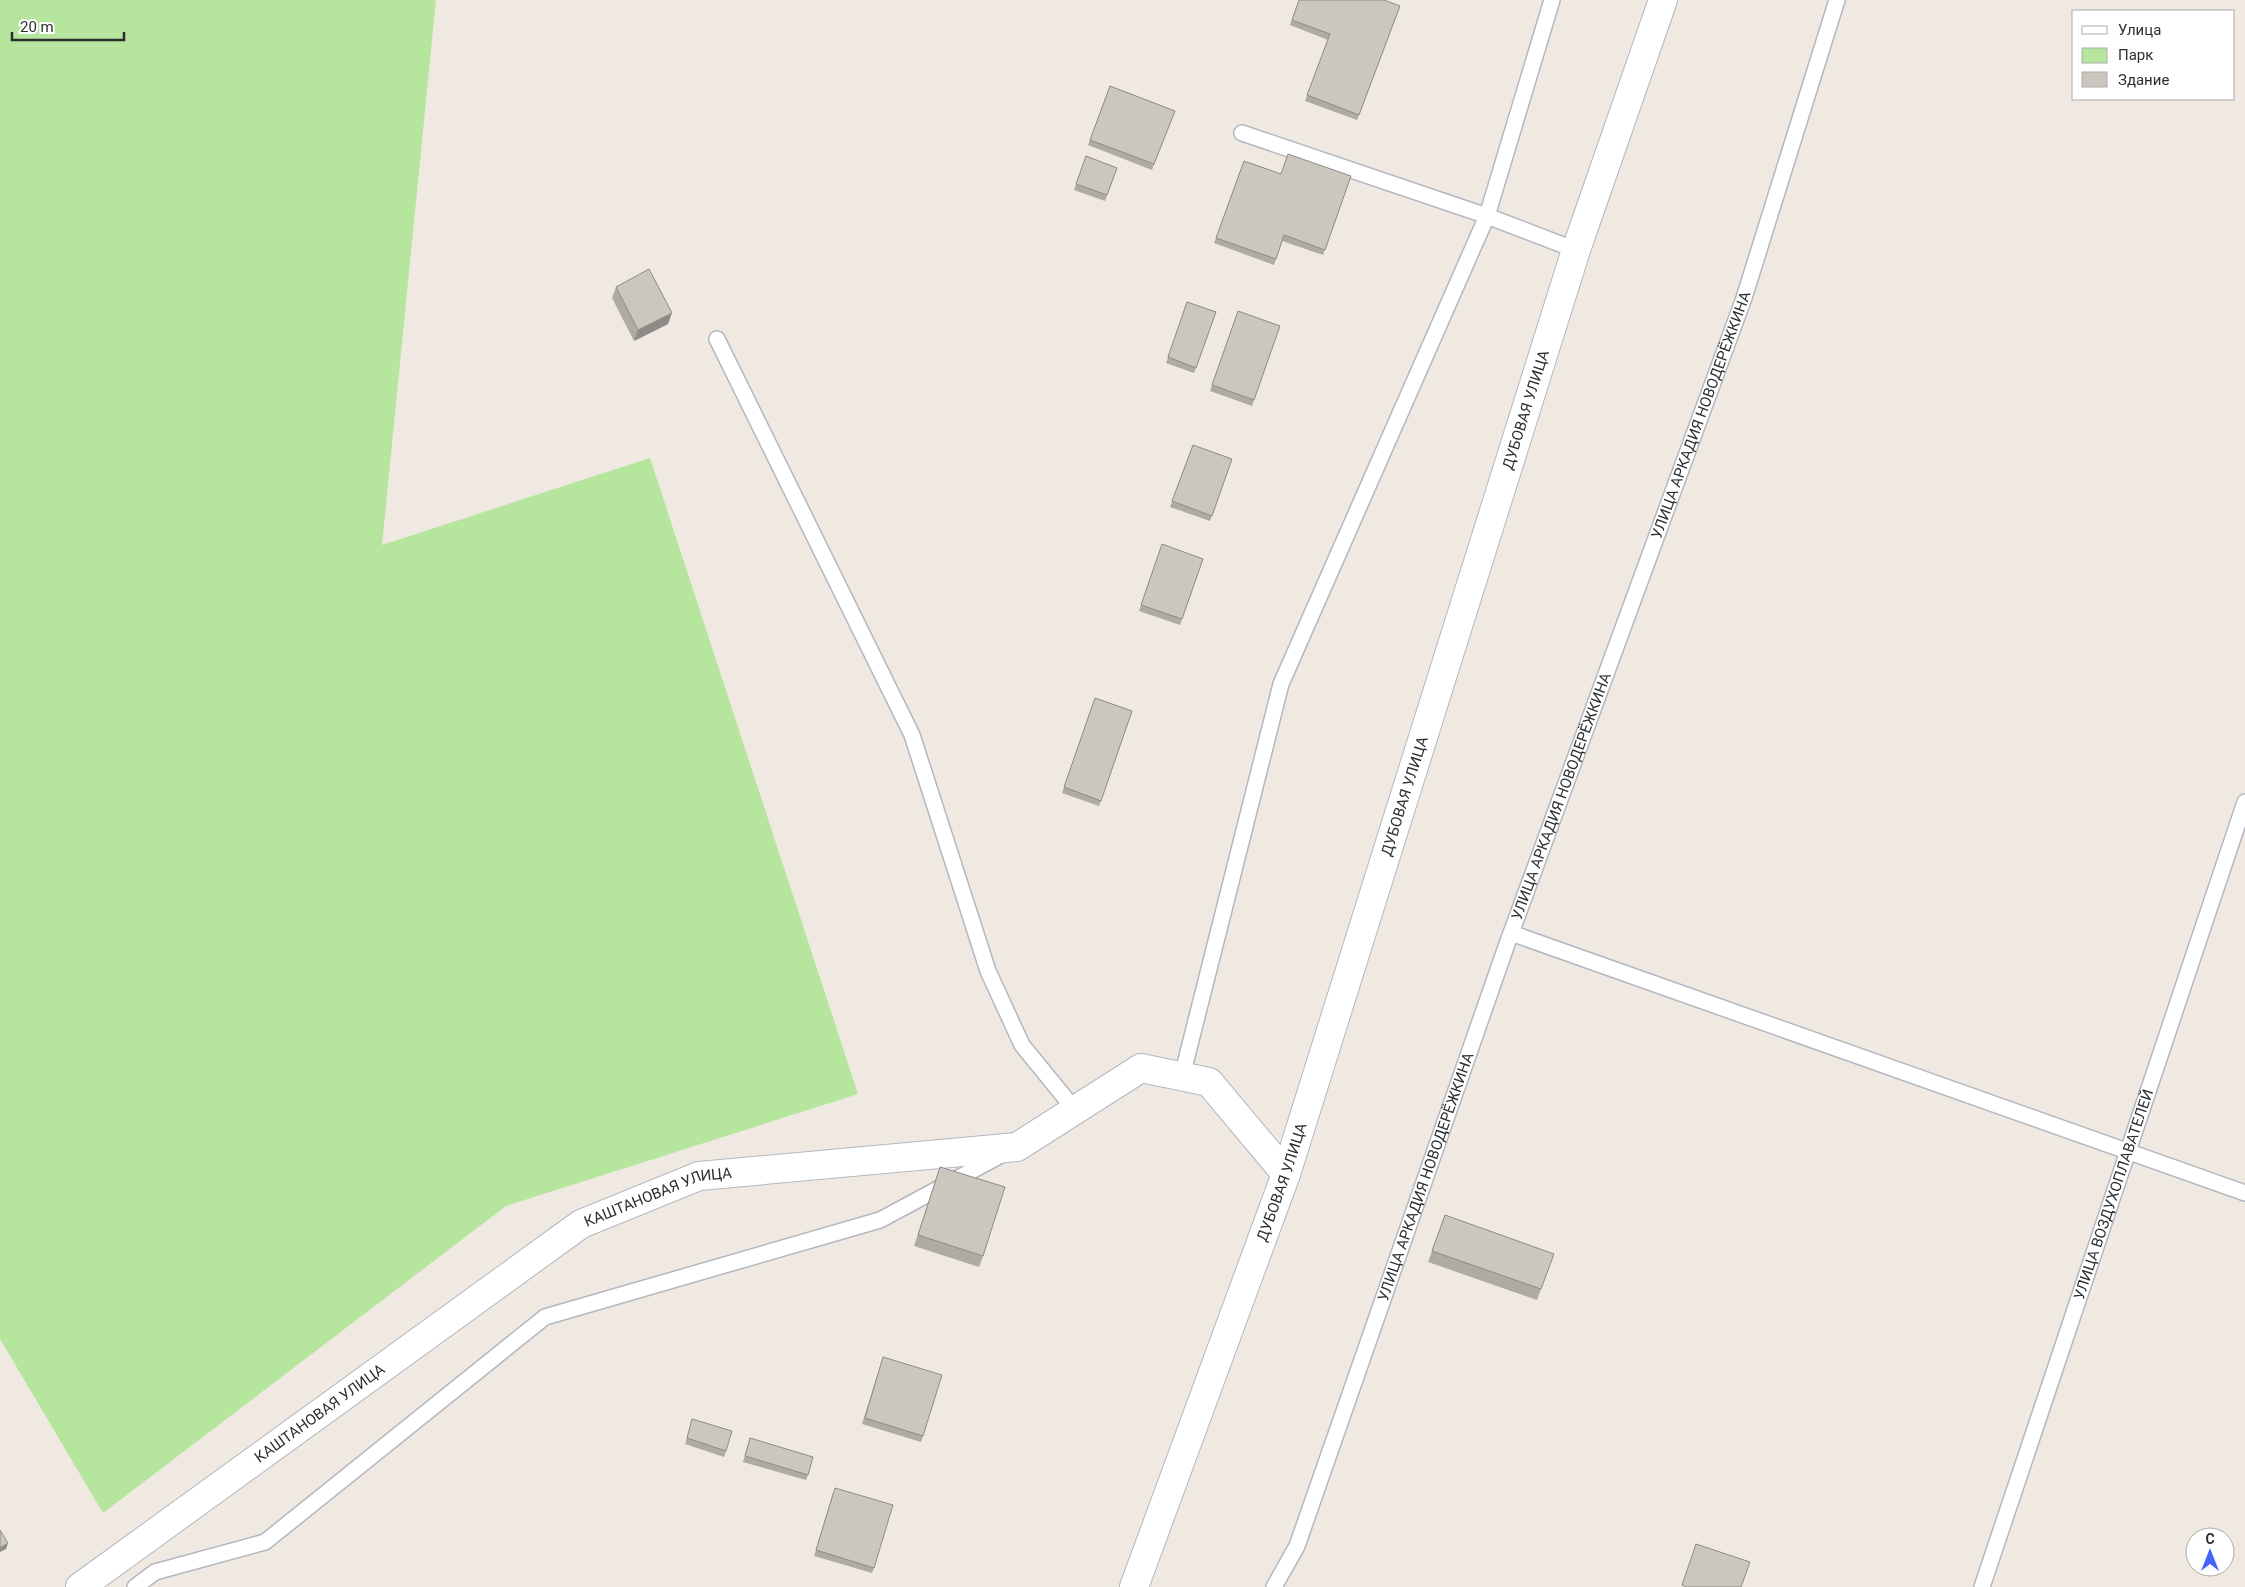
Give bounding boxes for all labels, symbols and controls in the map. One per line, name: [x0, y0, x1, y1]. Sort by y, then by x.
scale bar: [12, 10, 125, 42]
legend: [2072, 10, 2235, 100]
text: 20 m: [20, 18, 54, 36]
text: Улица: [2118, 21, 2161, 39]
text: Парк: [2118, 46, 2153, 64]
text: Здание: [2118, 71, 2169, 89]
street label: УЛИЦА АРКАДИЯ НОВОДЕРЁЖКИНА: [1647, 289, 1755, 541]
street label: ДУБОВАЯ УЛИЦА: [1499, 348, 1553, 472]
street label: УЛИЦА АРКАДИЯ НОВОДЕРЁЖКИНА: [1508, 670, 1615, 922]
street label: ДУБОВАЯ УЛИЦА: [1377, 734, 1432, 858]
street label: УЛИЦА АРКАДИЯ НОВОДЕРЁЖКИНА: [1374, 1050, 1477, 1303]
street label: УЛИЦА ВОЗДУХОПЛАВАТЕЛЕЙ: [2070, 1087, 2157, 1302]
street label: ДУБОВАЯ УЛИЦА: [1253, 1121, 1311, 1244]
street label: КАШТАНОВАЯ УЛИЦА: [581, 1164, 733, 1231]
street label: КАШТАНОВАЯ УЛИЦА: [251, 1360, 388, 1466]
north arrow: [2185, 1527, 2235, 1577]
text: С: [2205, 1531, 2215, 1547]

